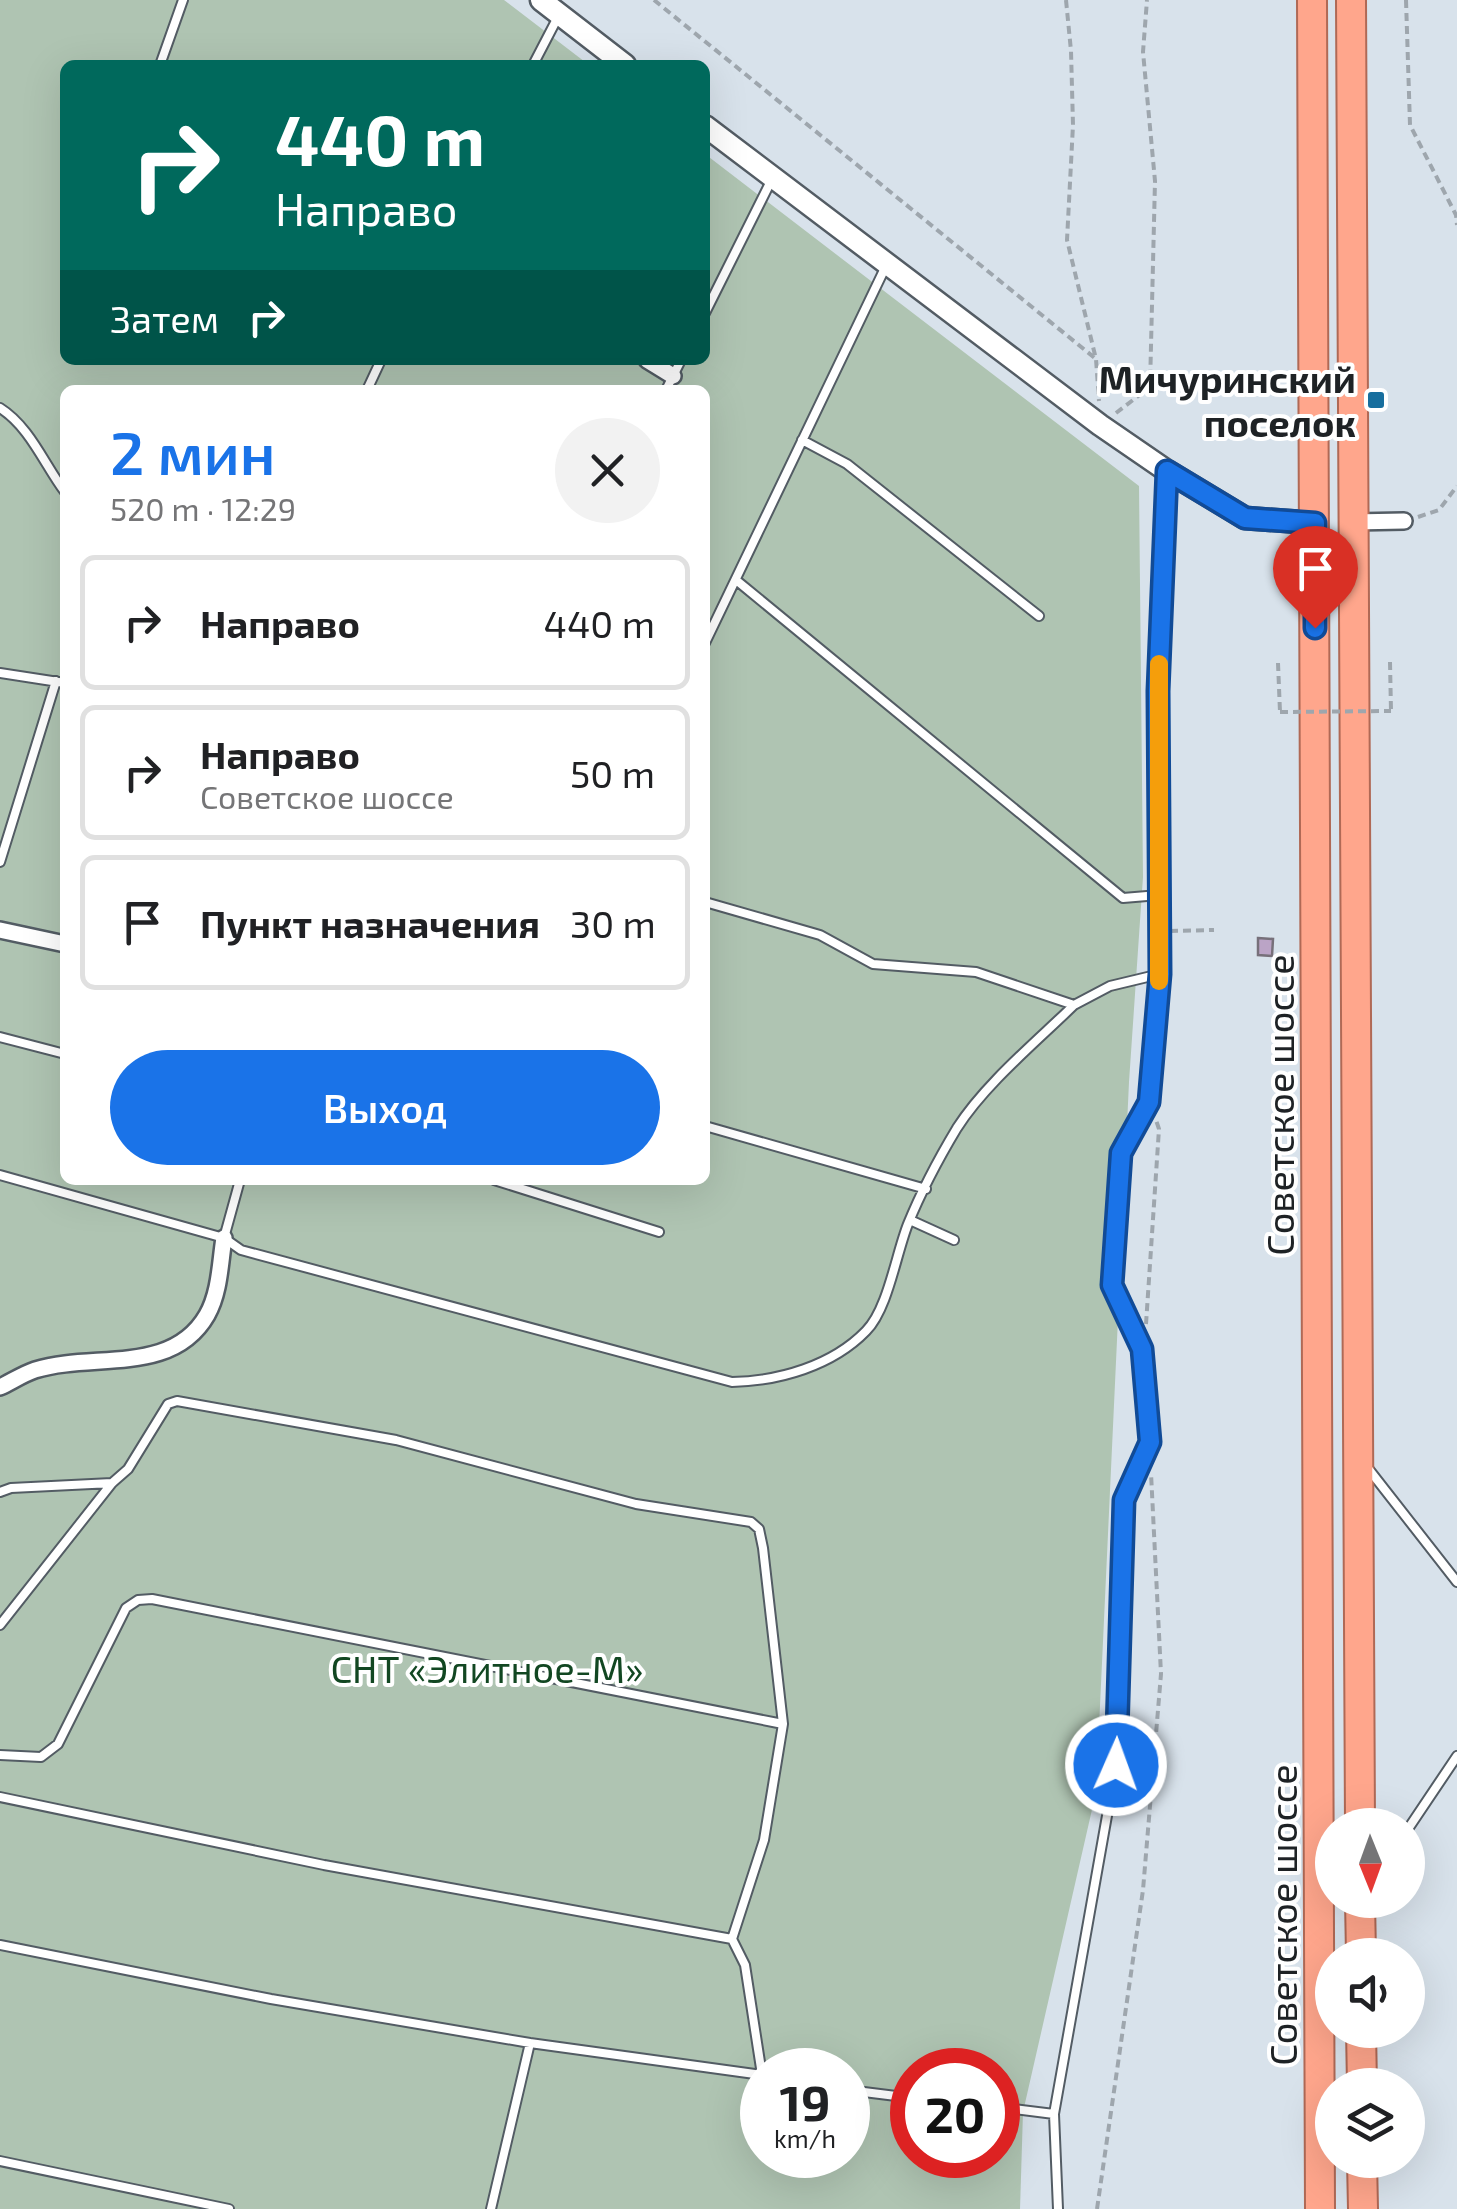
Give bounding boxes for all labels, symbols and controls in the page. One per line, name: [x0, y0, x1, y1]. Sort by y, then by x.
text: 440 m: [275, 96, 485, 180]
icon: right: [110, 100, 240, 230]
text: Направо: [275, 181, 457, 235]
icon: right: [239, 290, 294, 345]
text: Затем: [110, 295, 219, 341]
place label: Мичуринский поселок: [1098, 355, 1356, 445]
marker: Мичуринский поселок: [1365, 389, 1387, 411]
text: 2 мин: [110, 415, 275, 487]
button: close: [555, 418, 660, 523]
text: 520 m · 12:29: [110, 489, 296, 527]
pin: [1273, 526, 1358, 629]
icon: arrive: [1288, 541, 1343, 596]
icon: right: [115, 595, 170, 650]
text: Направо: [200, 600, 360, 646]
text: 440 m: [544, 600, 655, 646]
text: Направо: [200, 731, 360, 777]
icon: right: [115, 745, 170, 800]
text: 50 m: [570, 750, 655, 796]
text: Советское шоссе: [200, 777, 454, 815]
icon: arrive: [115, 895, 170, 950]
text: Пункт назначения: [200, 900, 540, 946]
text: 30 m: [570, 900, 656, 946]
street label: Советское шоссе: [1256, 954, 1302, 1256]
button: Выход: [110, 1050, 660, 1165]
park label: СНТ «Элитное-М»: [330, 1645, 644, 1691]
position arrow: [1064, 1713, 1168, 1817]
street label: Советское шоссе: [1259, 1764, 1305, 2066]
north arrow: [1315, 1808, 1425, 1918]
map controls: [1315, 1808, 1425, 2178]
button: sound: [1315, 1938, 1425, 2048]
speed limit sign: 20: [890, 2048, 1020, 2178]
button: layers: [1315, 2068, 1425, 2178]
text: 19: [779, 2071, 831, 2131]
text: km/h: [774, 2123, 836, 2153]

